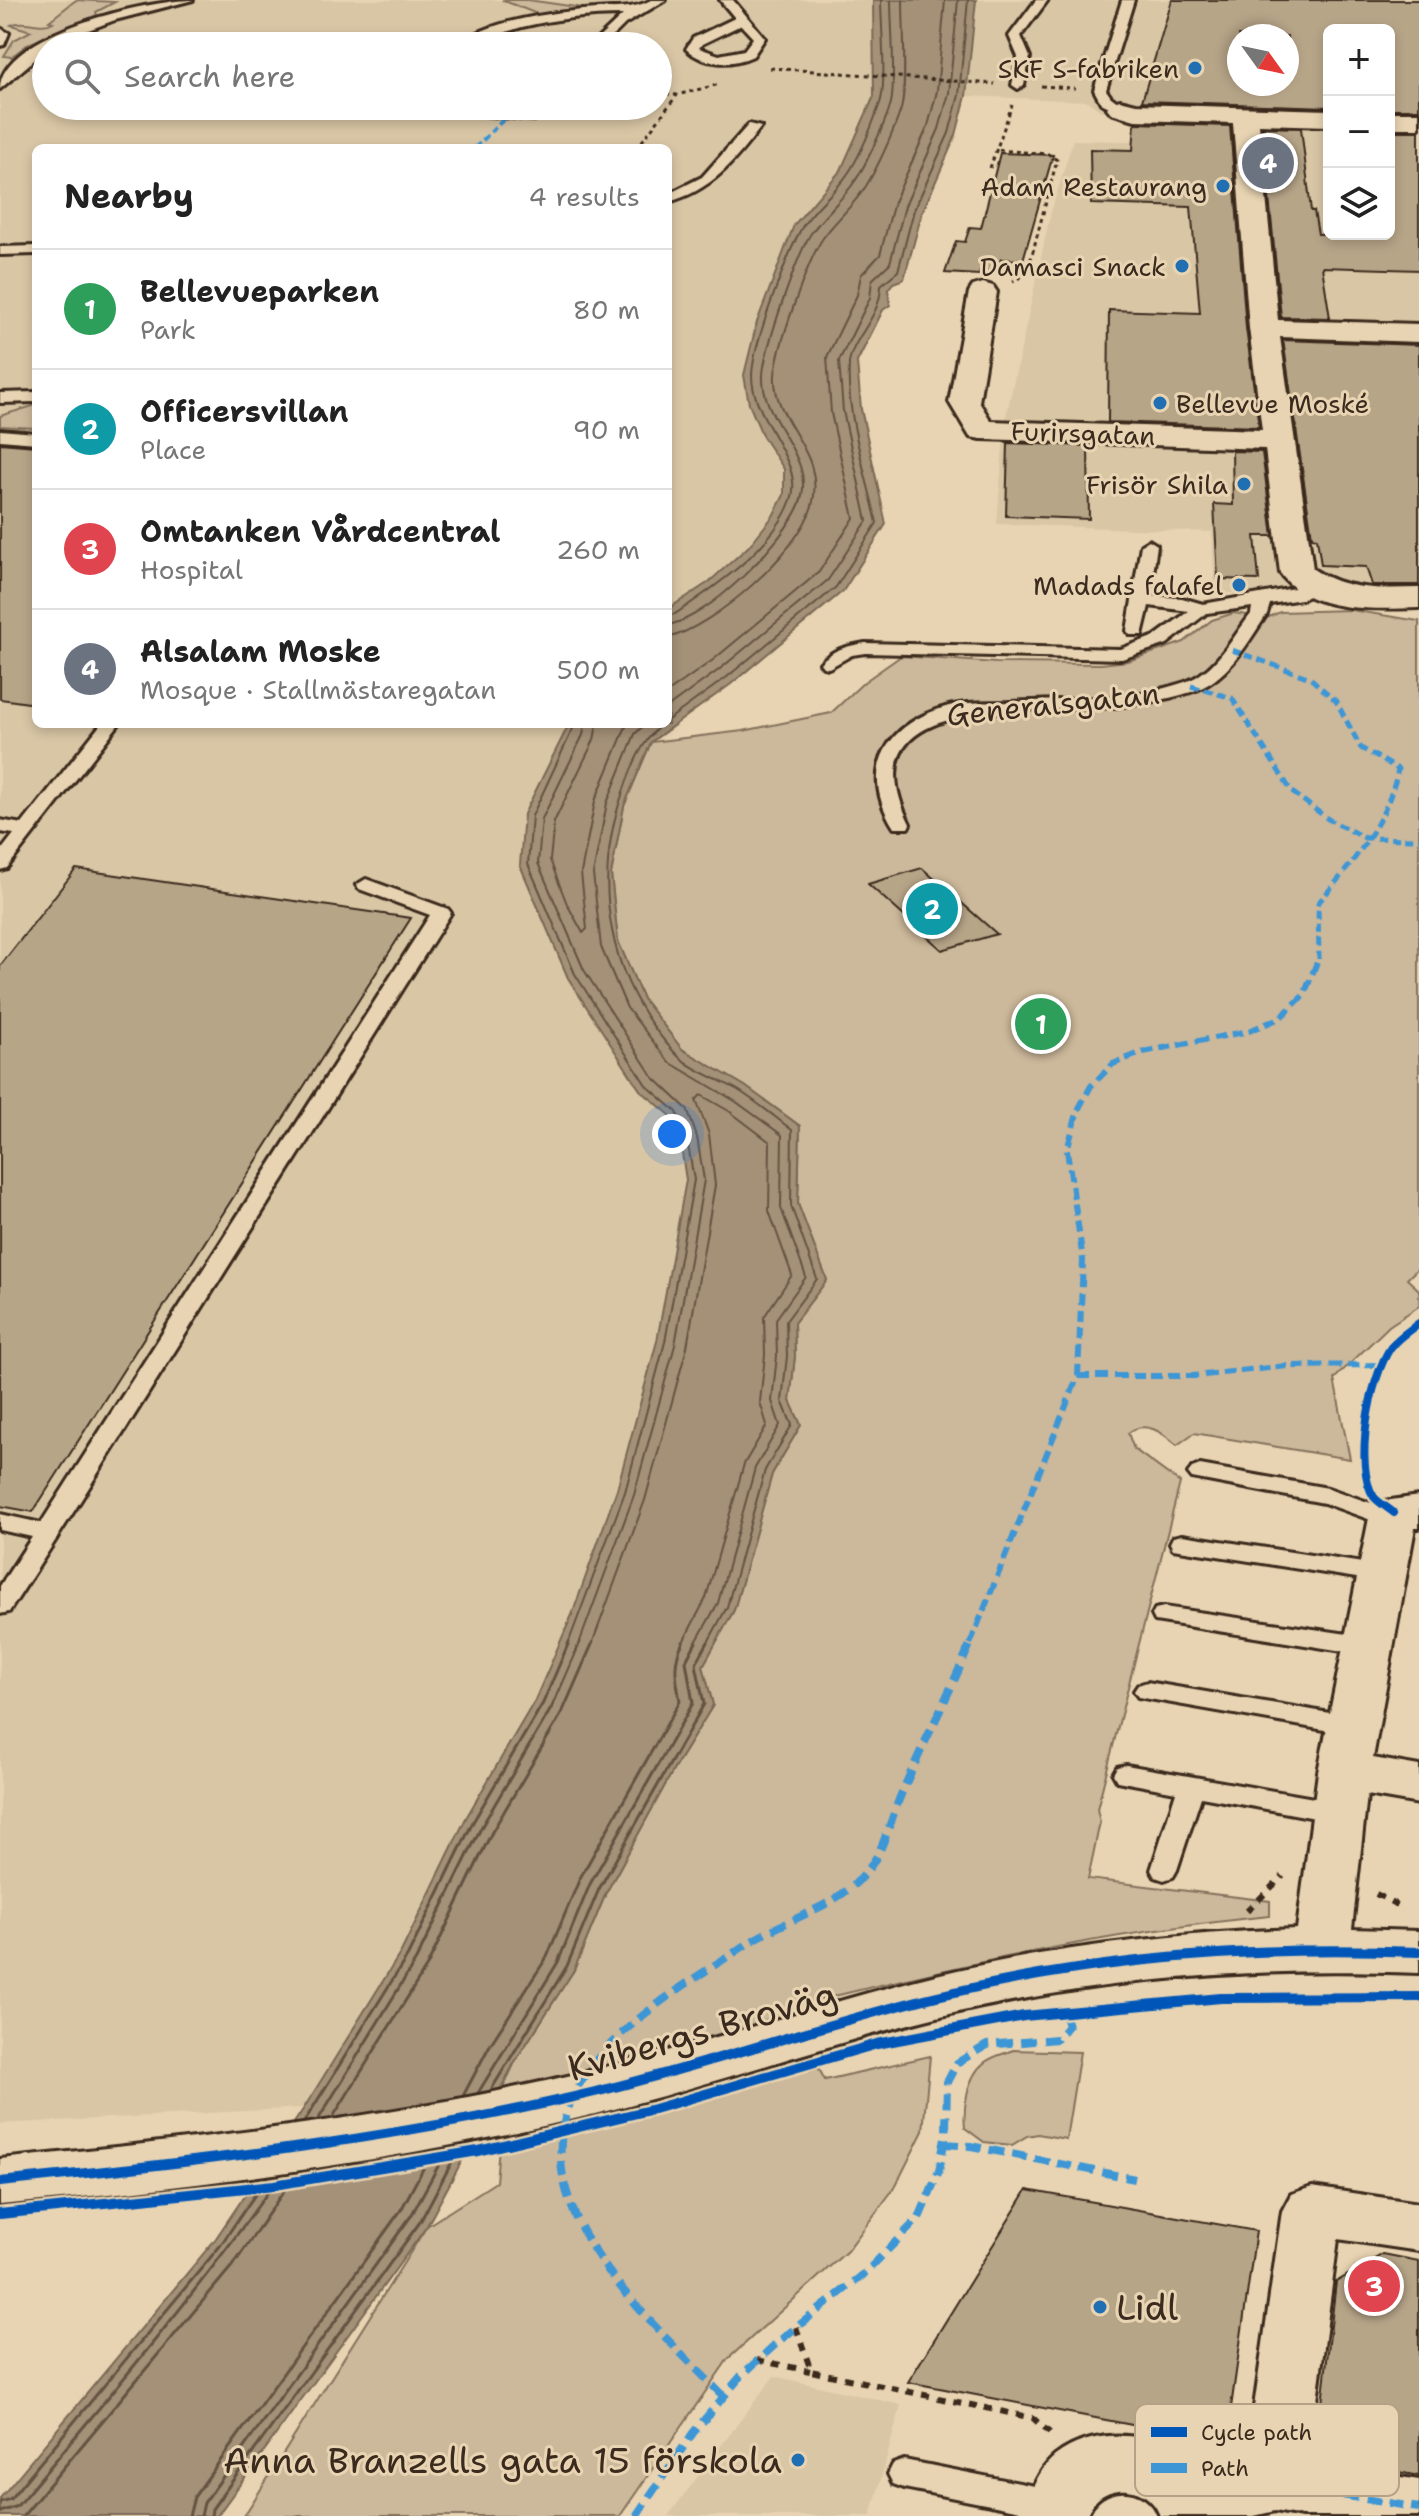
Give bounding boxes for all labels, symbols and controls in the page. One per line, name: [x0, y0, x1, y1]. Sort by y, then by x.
north arrow: [1227, 24, 1299, 96]
map controls: [1323, 24, 1395, 240]
button: +: [1323, 24, 1395, 96]
search box: [32, 32, 672, 120]
place label: SKF S-fabriken: [998, 51, 1179, 86]
icon: search: [60, 54, 104, 98]
text: Search here: [124, 56, 295, 97]
marker: SKF S-fabriken: [1186, 59, 1204, 77]
button: −: [1323, 96, 1395, 168]
pin: 4: [1242, 133, 1294, 193]
button: layers: [1323, 168, 1395, 240]
place label: Adam Restaurang: [980, 169, 1207, 204]
text: Nearby: [64, 173, 194, 219]
marker: Adam Restaurang: [1214, 177, 1232, 195]
text: 4 results: [528, 179, 640, 214]
place label: Damasci Snack: [980, 249, 1166, 284]
marker: Damasci Snack: [1173, 257, 1191, 275]
text: Bellevueparken: [140, 271, 379, 312]
text: 1: [84, 292, 96, 327]
text: 80 m: [573, 292, 640, 327]
text: Park: [140, 312, 196, 347]
place label: Bellevue Moské: [1176, 386, 1369, 421]
text: Officersvillan: [140, 391, 348, 432]
marker: Bellevue Moské: [1151, 394, 1169, 412]
text: 2: [81, 412, 99, 447]
text: 90 m: [573, 412, 640, 447]
street label: Furirsgatan: [1010, 413, 1156, 453]
text: Place: [140, 432, 206, 467]
place label: Frisör Shila: [1086, 467, 1228, 502]
marker: Frisör Shila: [1235, 475, 1253, 493]
text: Omtanken Vårdcentral: [140, 511, 500, 552]
text: 3: [81, 532, 99, 567]
text: 260 m: [556, 532, 640, 567]
text: Hospital: [140, 552, 243, 587]
place label: Madads falafel: [1033, 568, 1223, 603]
marker: Madads falafel: [1230, 576, 1248, 594]
text: Alsalam Moske: [140, 631, 381, 672]
text: 4: [81, 652, 99, 687]
text: 500 m: [557, 652, 640, 687]
text: Mosque · Stallmästaregatan: [140, 672, 496, 707]
street label: Generalsgatan: [944, 672, 1162, 736]
pin: 2: [906, 879, 958, 939]
pin: 1: [1015, 994, 1067, 1054]
your location: [652, 1114, 692, 1154]
street label: Kvibergs Broväg: [562, 1969, 842, 2093]
pin: 3: [1348, 2256, 1400, 2316]
place label: Lidl: [1116, 2283, 1178, 2332]
marker: Lidl: [1091, 2298, 1109, 2316]
legend: [1135, 2404, 1399, 2496]
text: Cycle path: [1201, 2418, 1312, 2447]
place label: Anna Branzells gata 15 förskola: [223, 2436, 782, 2485]
marker: Anna Branzells gata 15 förskola: [789, 2451, 807, 2469]
text: Path: [1201, 2454, 1249, 2483]

